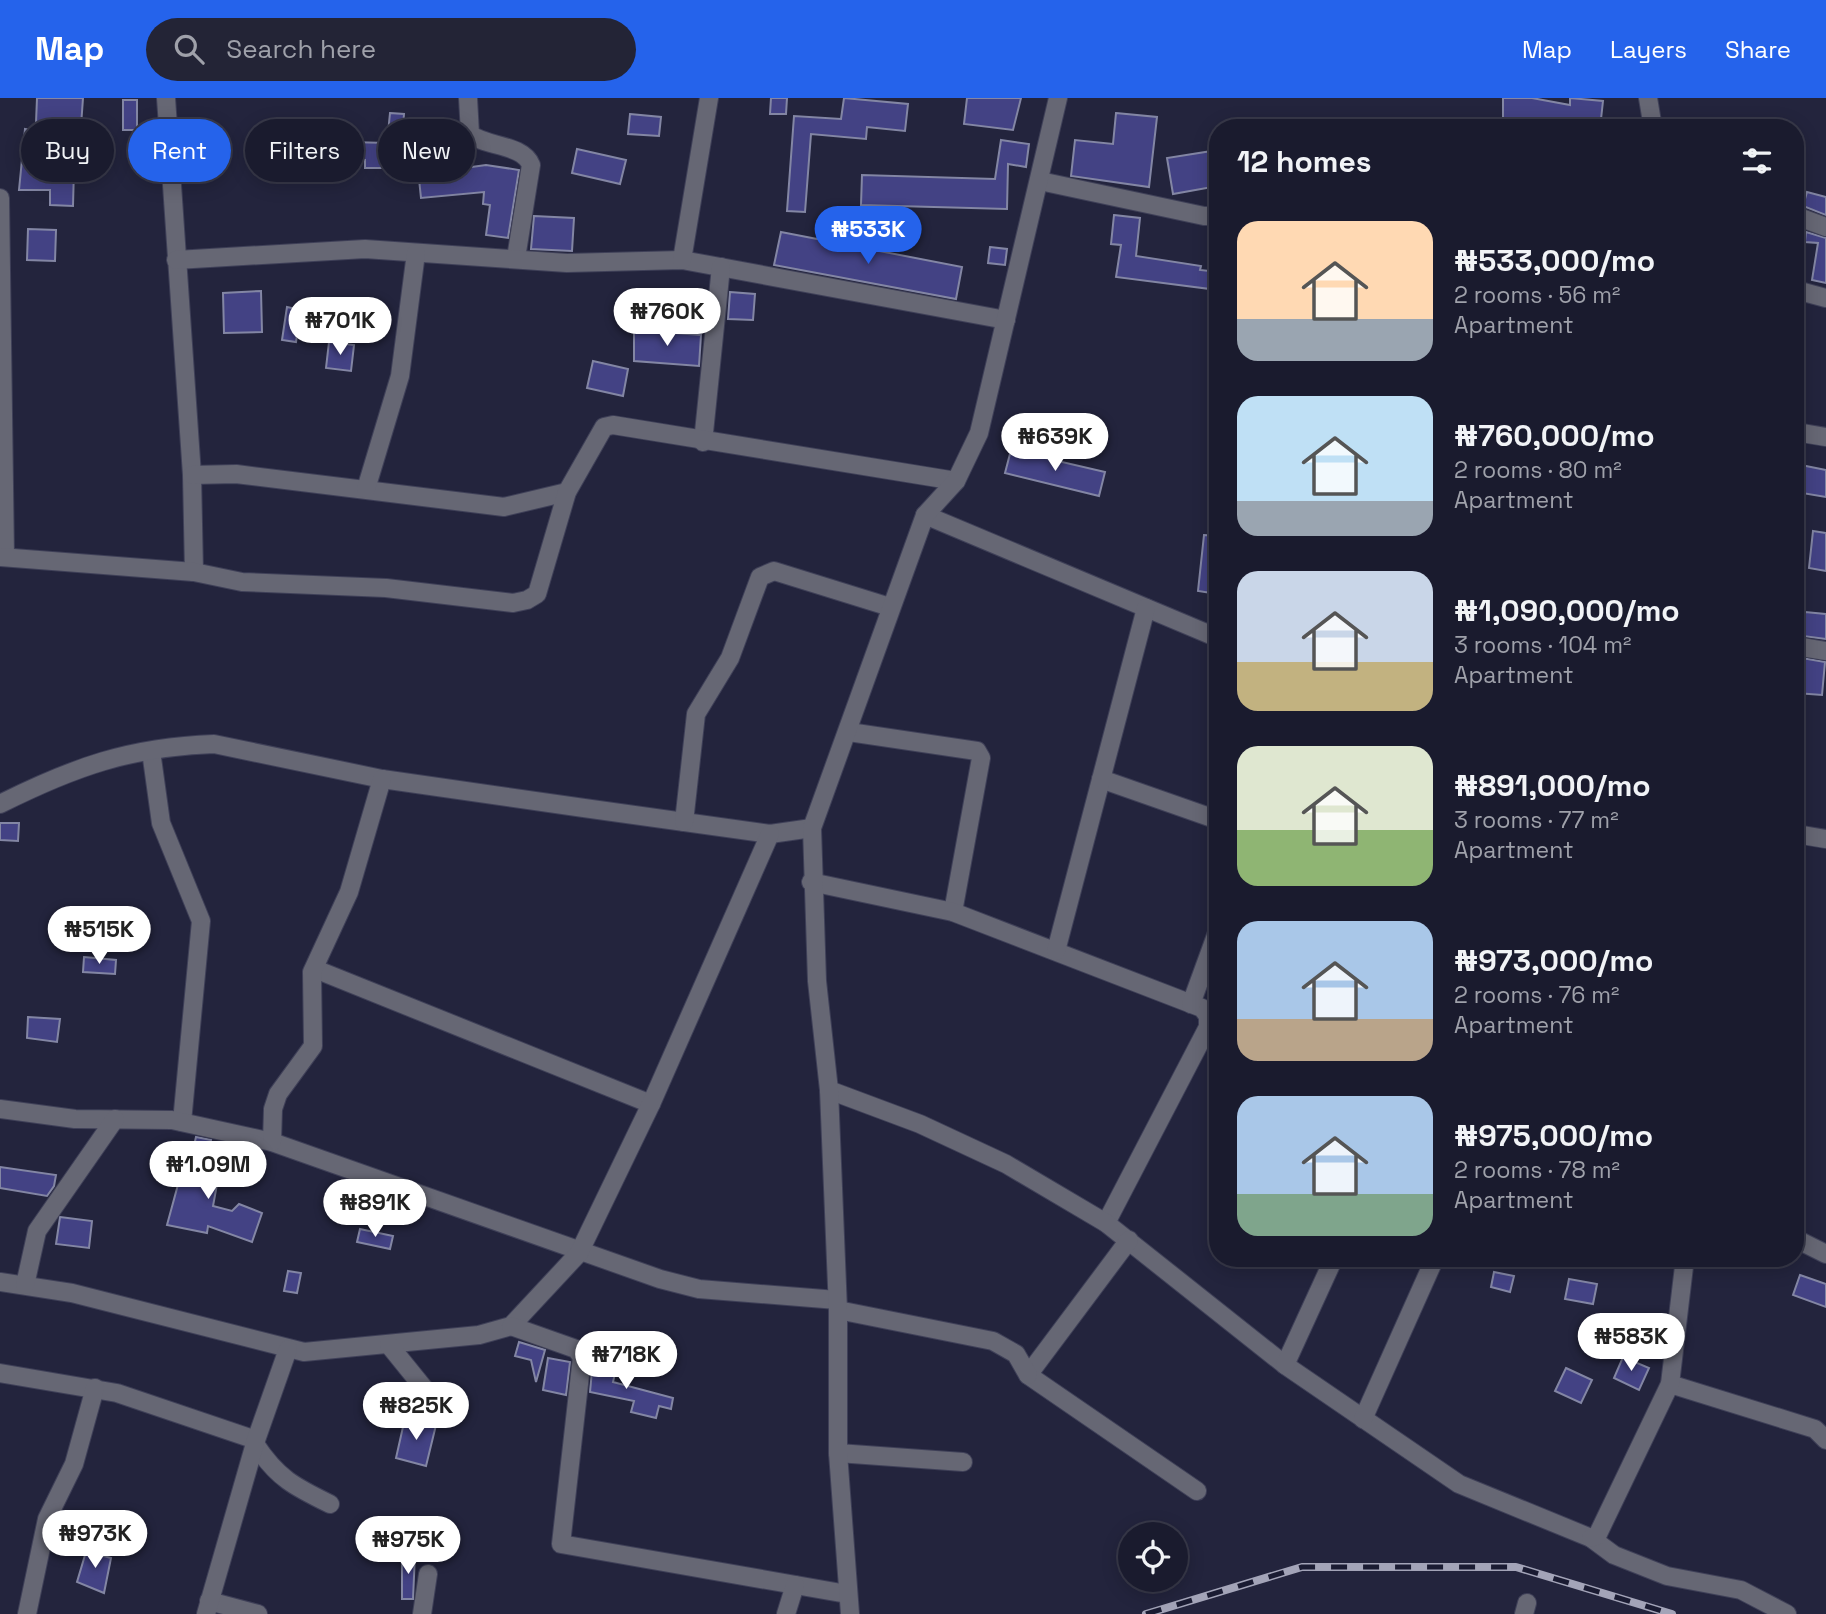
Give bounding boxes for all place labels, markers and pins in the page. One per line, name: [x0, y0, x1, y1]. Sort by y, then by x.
pin: ₦533K: [819, 206, 917, 266]
pin: ₦760K: [618, 288, 716, 348]
pin: ₦701K: [291, 298, 389, 357]
pin: ₦639K: [1006, 414, 1104, 473]
pin: ₦515K: [50, 906, 148, 966]
pin: ₦1.09M: [151, 1142, 265, 1201]
pin: ₦891K: [326, 1180, 424, 1239]
pin: ₦583K: [1582, 1314, 1680, 1373]
pin: ₦718K: [577, 1332, 675, 1391]
pin: ₦825K: [367, 1382, 465, 1442]
pin: ₦973K: [46, 1510, 144, 1570]
pin: ₦975K: [359, 1516, 457, 1576]

